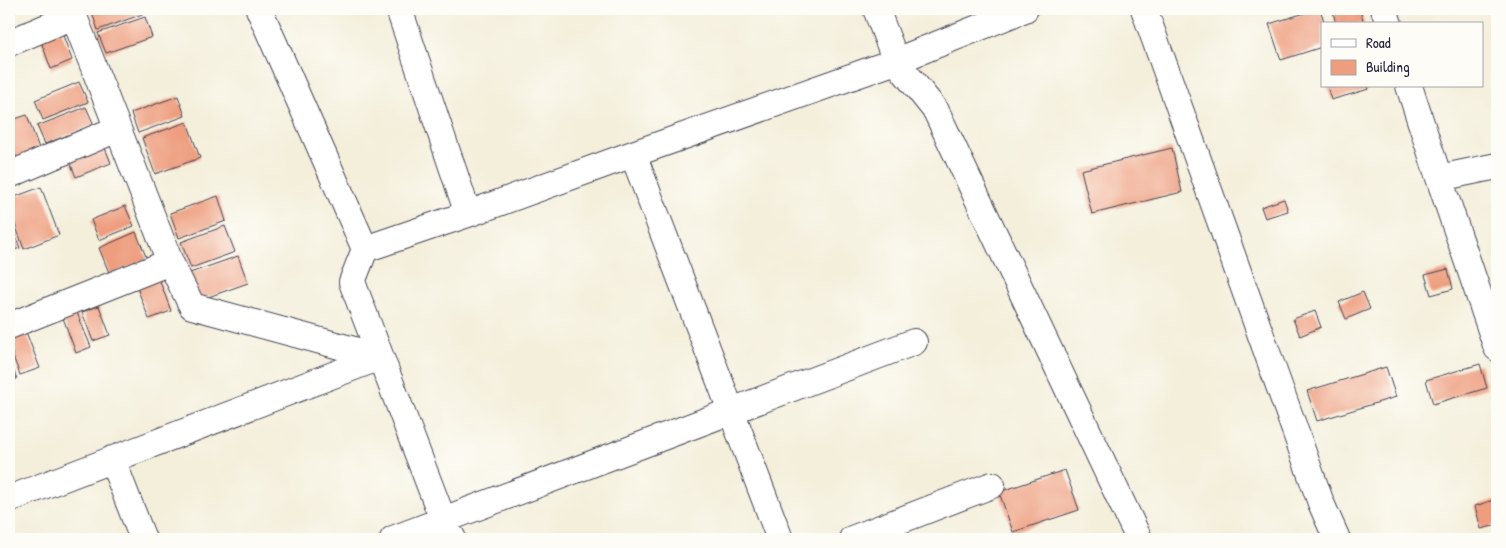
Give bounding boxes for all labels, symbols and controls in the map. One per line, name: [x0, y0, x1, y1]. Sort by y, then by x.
legend: [1321, 22, 1484, 88]
text: Road: [1366, 32, 1391, 53]
text: Building: [1366, 56, 1410, 77]

